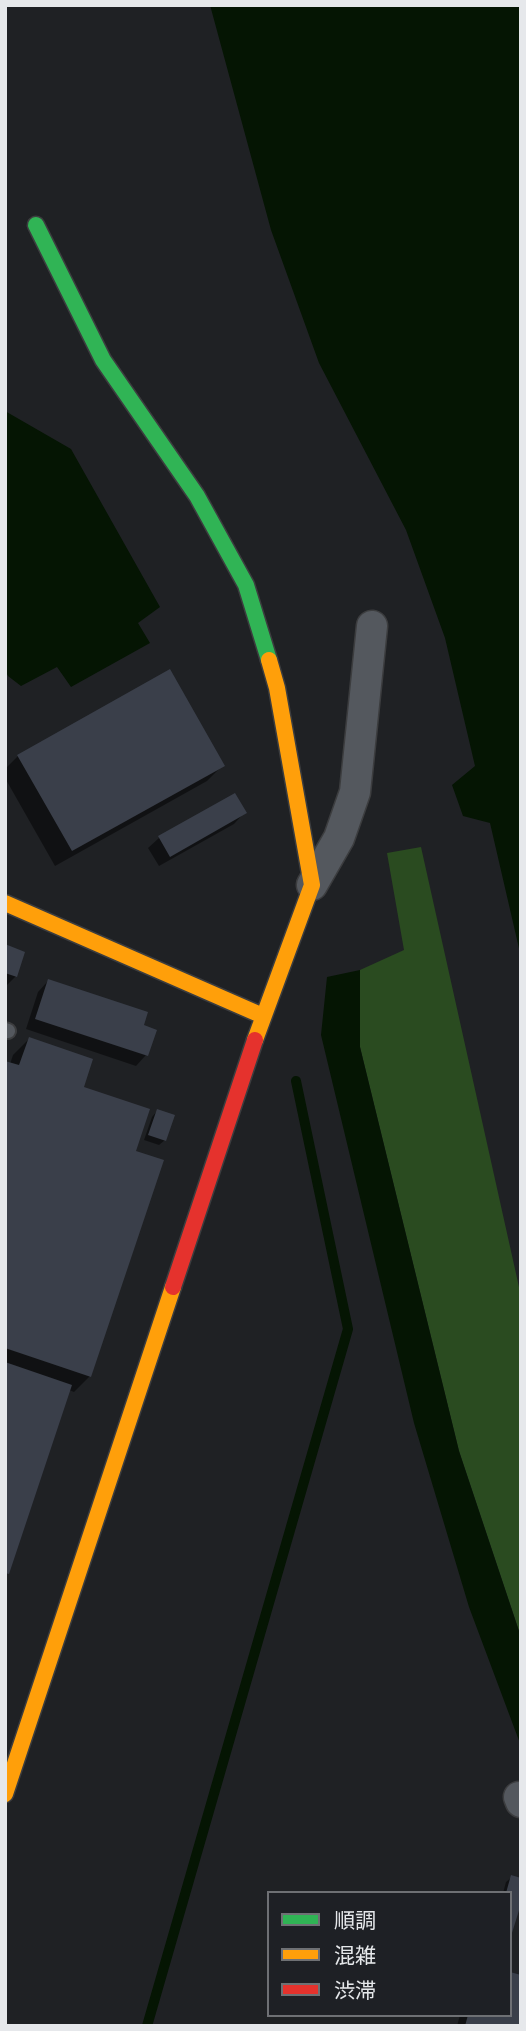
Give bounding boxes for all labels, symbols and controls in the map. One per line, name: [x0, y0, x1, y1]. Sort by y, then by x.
legend: [267, 1891, 512, 2017]
text: 順調: [334, 1909, 376, 1936]
text: 混雑: [334, 1944, 376, 1971]
text: 渋滞: [334, 1979, 376, 2006]

